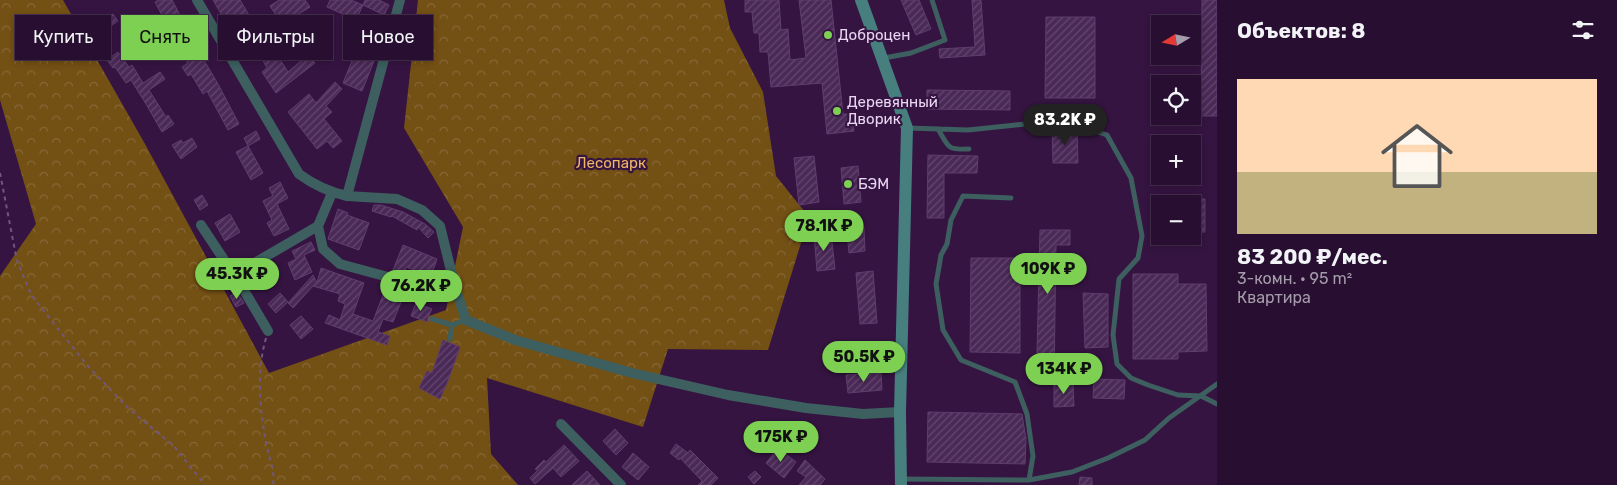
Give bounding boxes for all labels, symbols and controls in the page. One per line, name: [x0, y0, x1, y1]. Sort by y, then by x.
chip: Купить: [15, 15, 111, 60]
chip: Снять: [121, 15, 208, 60]
chip: Фильтры: [218, 15, 333, 60]
chip: Новое: [343, 15, 433, 60]
north arrow: [1151, 15, 1201, 65]
map controls: [1151, 15, 1201, 245]
icon: filters: [1569, 16, 1597, 44]
text: Объектов: 8: [1237, 18, 1366, 43]
place label: Доброцен: [838, 26, 910, 44]
marker: Доброцен: [822, 29, 834, 41]
button: locate: [1151, 75, 1201, 125]
place label: Деревянный Дворик: [847, 93, 938, 128]
pin: 83.2K ₽: [1019, 104, 1111, 146]
marker: Деревянный Дворик: [831, 105, 843, 117]
text: 83.2K ₽: [1034, 110, 1096, 129]
icon: home: [1372, 111, 1462, 201]
button: +: [1151, 135, 1201, 185]
park label: Лесопарк: [576, 154, 646, 172]
place label: БЭМ: [858, 175, 889, 193]
marker: БЭМ: [842, 178, 854, 190]
button: −: [1151, 195, 1201, 245]
pin: 78.1K ₽: [778, 210, 870, 252]
text: 78.1K ₽: [796, 216, 852, 235]
text: 83 200 ₽/мес.: [1237, 244, 1388, 269]
pin: 109K ₽: [1007, 252, 1089, 295]
pin: 45.3K ₽: [191, 258, 283, 300]
text: 109K ₽: [1021, 259, 1075, 278]
text: 45.3K ₽: [206, 264, 268, 283]
text: 3-комн. · 95 m²: [1237, 269, 1352, 288]
pin: 76.2K ₽: [375, 270, 467, 312]
text: 76.2K ₽: [391, 276, 451, 295]
text: Квартира: [1237, 288, 1311, 307]
pin: 50.5K ₽: [818, 340, 910, 383]
text: 50.5K ₽: [833, 347, 895, 366]
pin: 134K ₽: [1023, 352, 1105, 395]
text: 134K ₽: [1037, 359, 1091, 378]
pin: 175K ₽: [740, 420, 822, 463]
text: 175K ₽: [755, 427, 807, 446]

